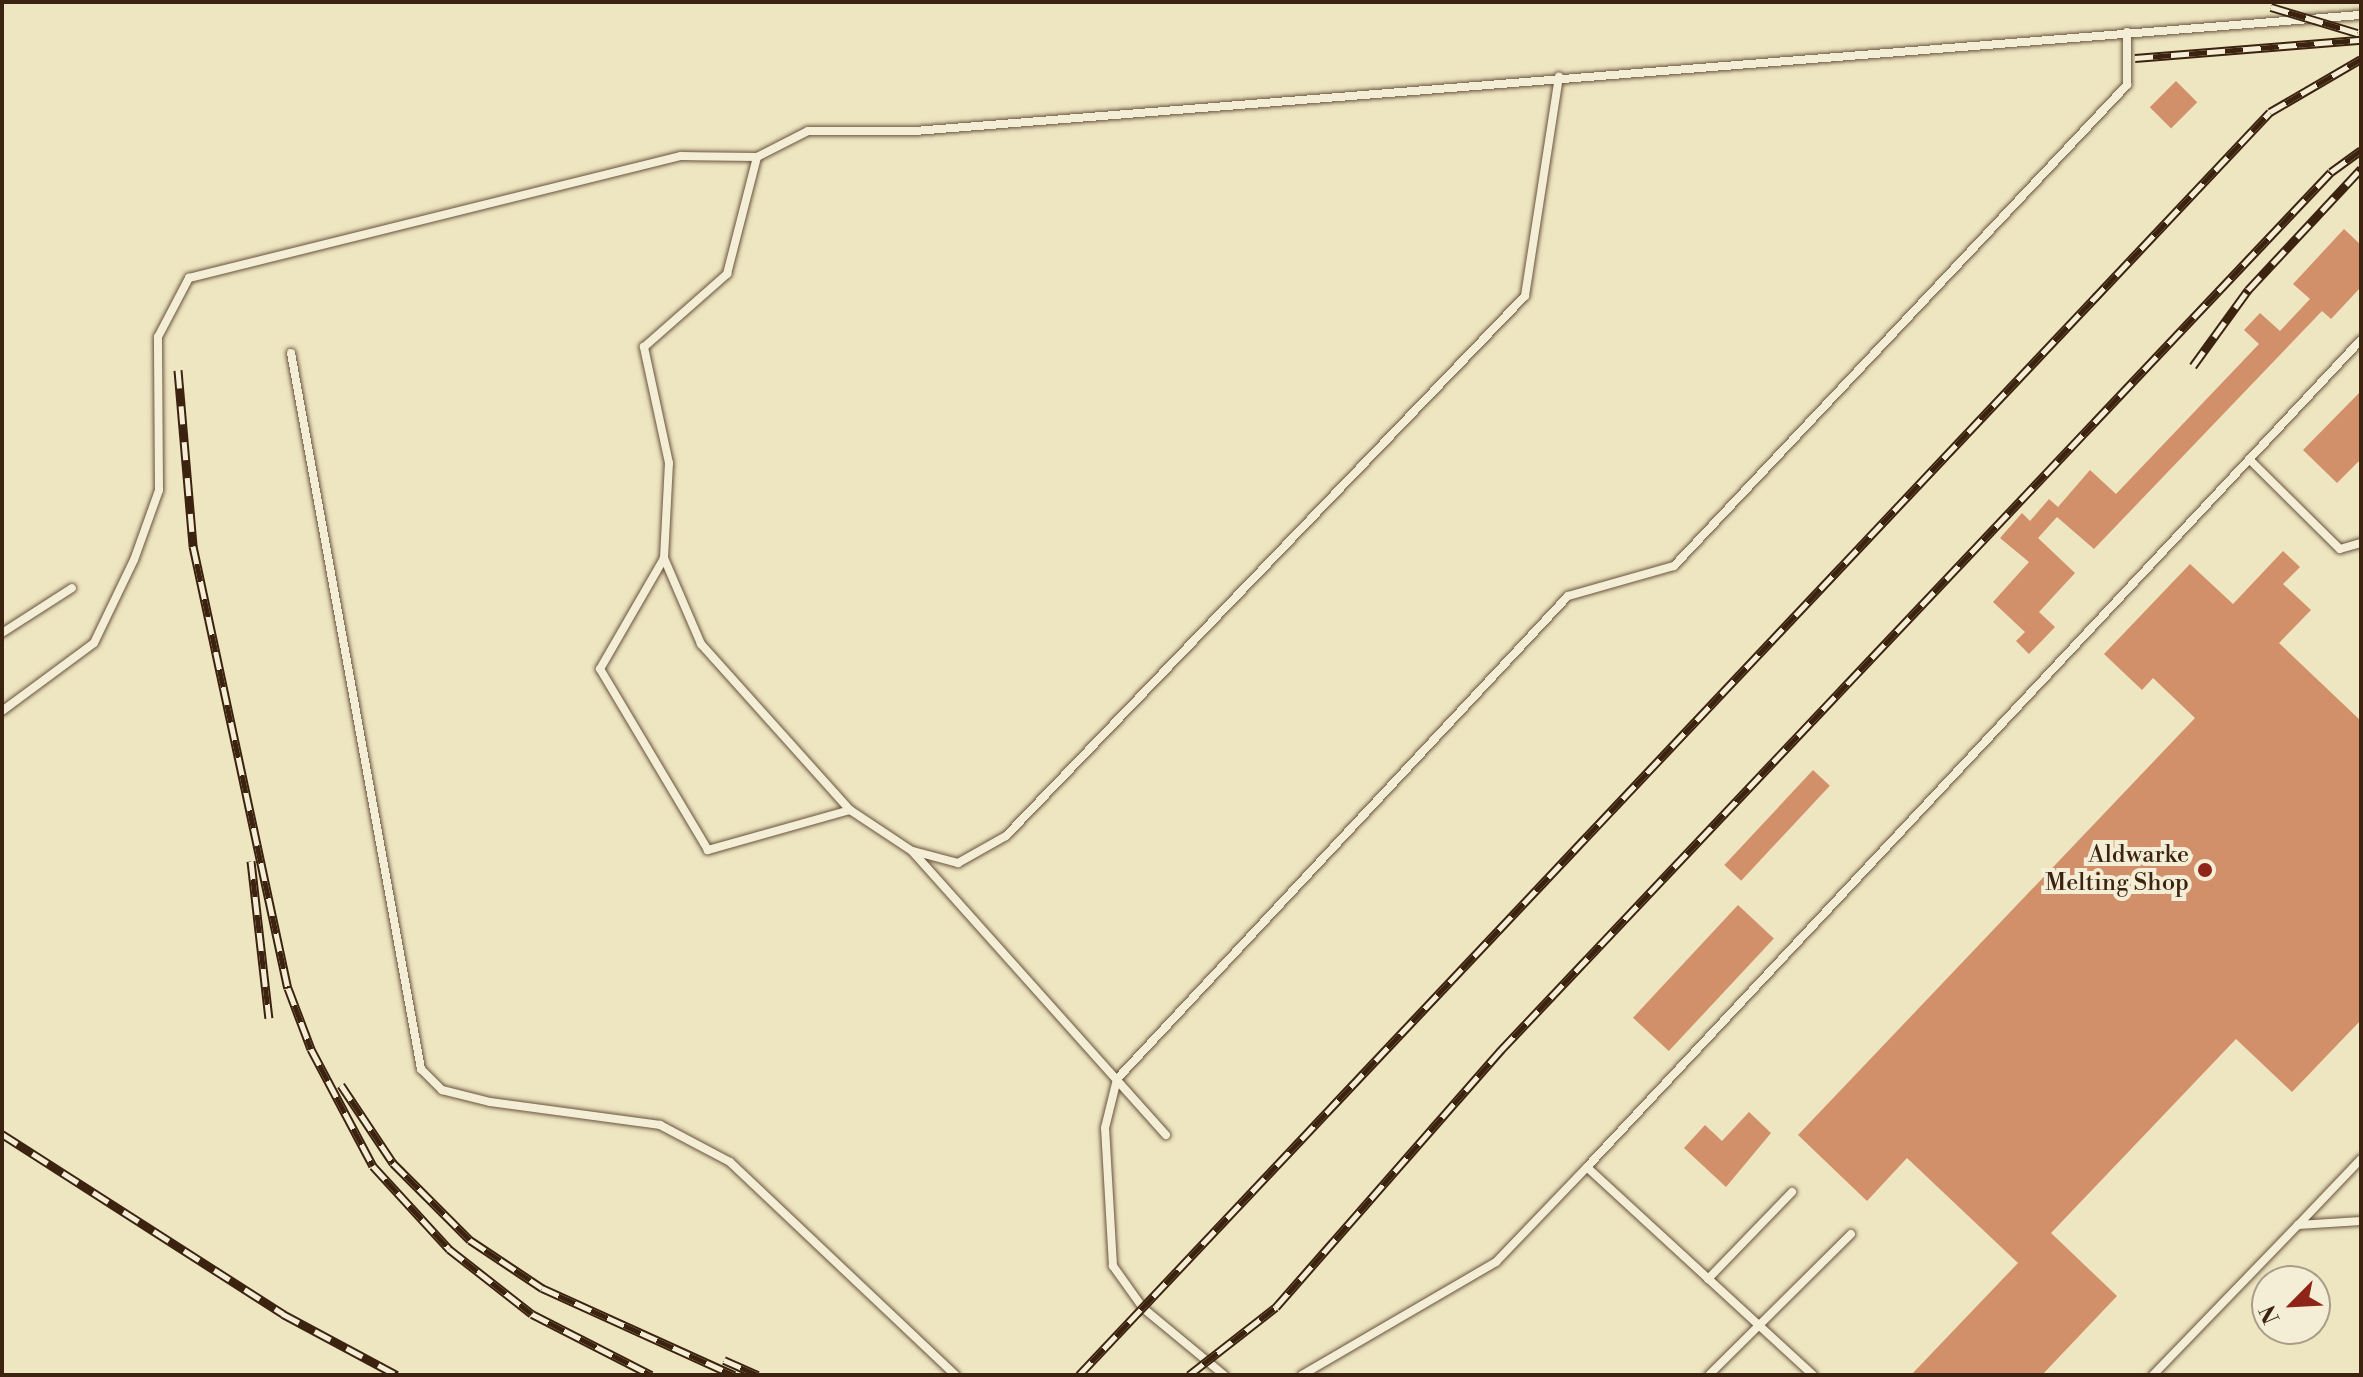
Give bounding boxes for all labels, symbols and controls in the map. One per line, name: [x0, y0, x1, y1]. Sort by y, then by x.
place label: Aldwarke Melting Shop: [2045, 842, 2189, 898]
marker: Aldwarke Melting Shop: [2196, 861, 2214, 879]
north arrow: [2251, 1265, 2331, 1345]
text: N: [2255, 1301, 2286, 1328]

